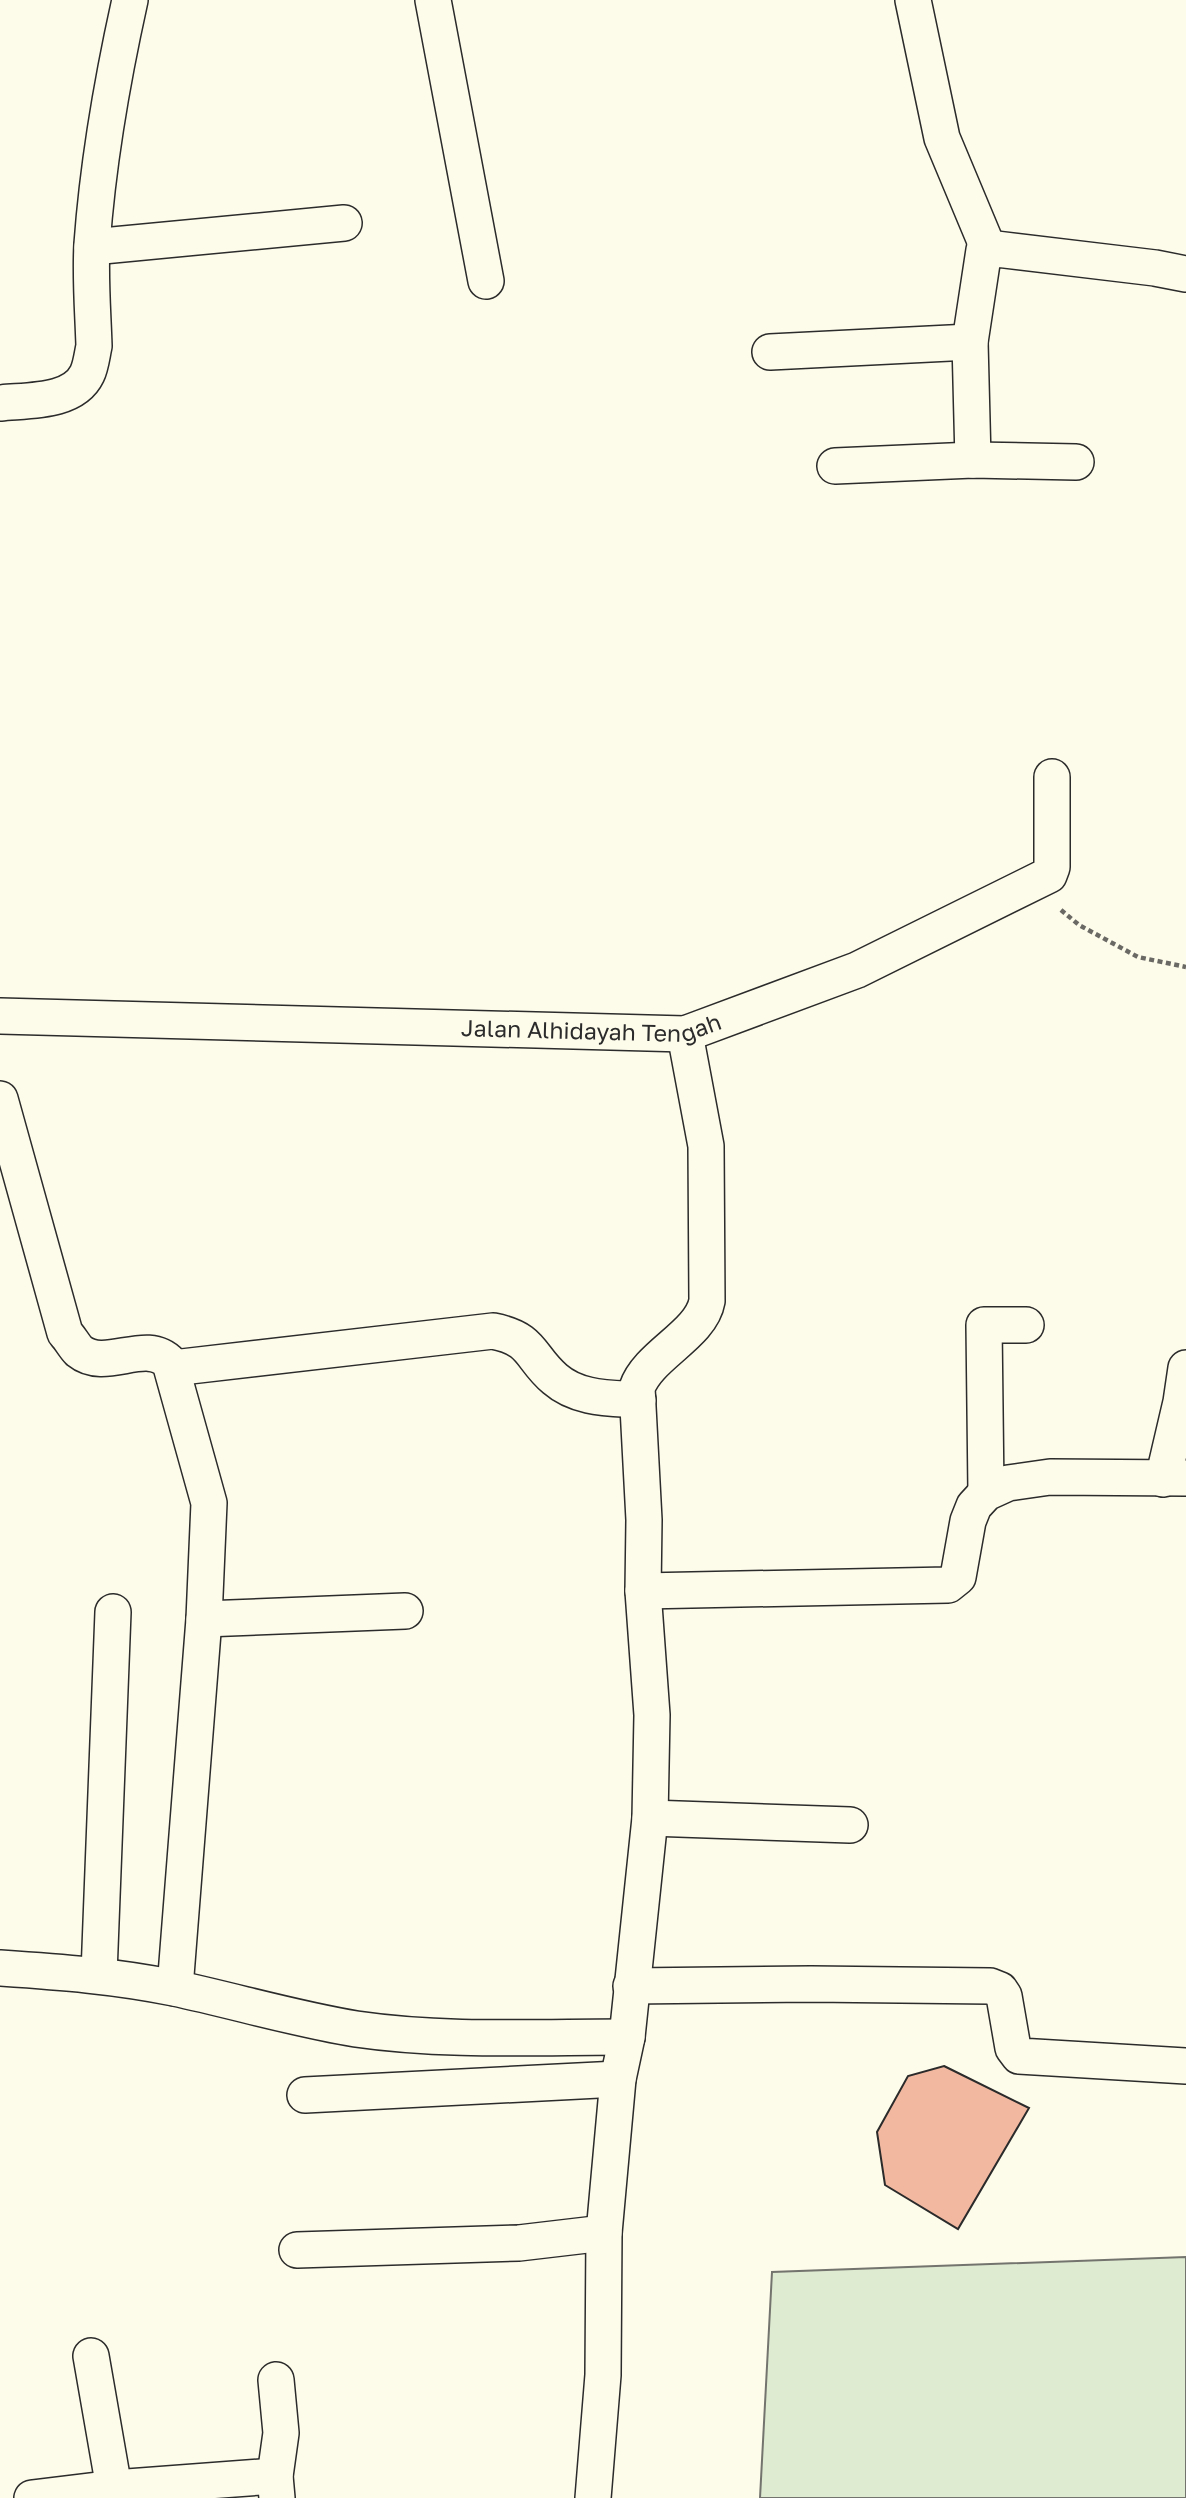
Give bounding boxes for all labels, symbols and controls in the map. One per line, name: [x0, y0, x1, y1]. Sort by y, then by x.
street label: Jalan Alhidayah Tengah: [461, 1007, 725, 1048]

